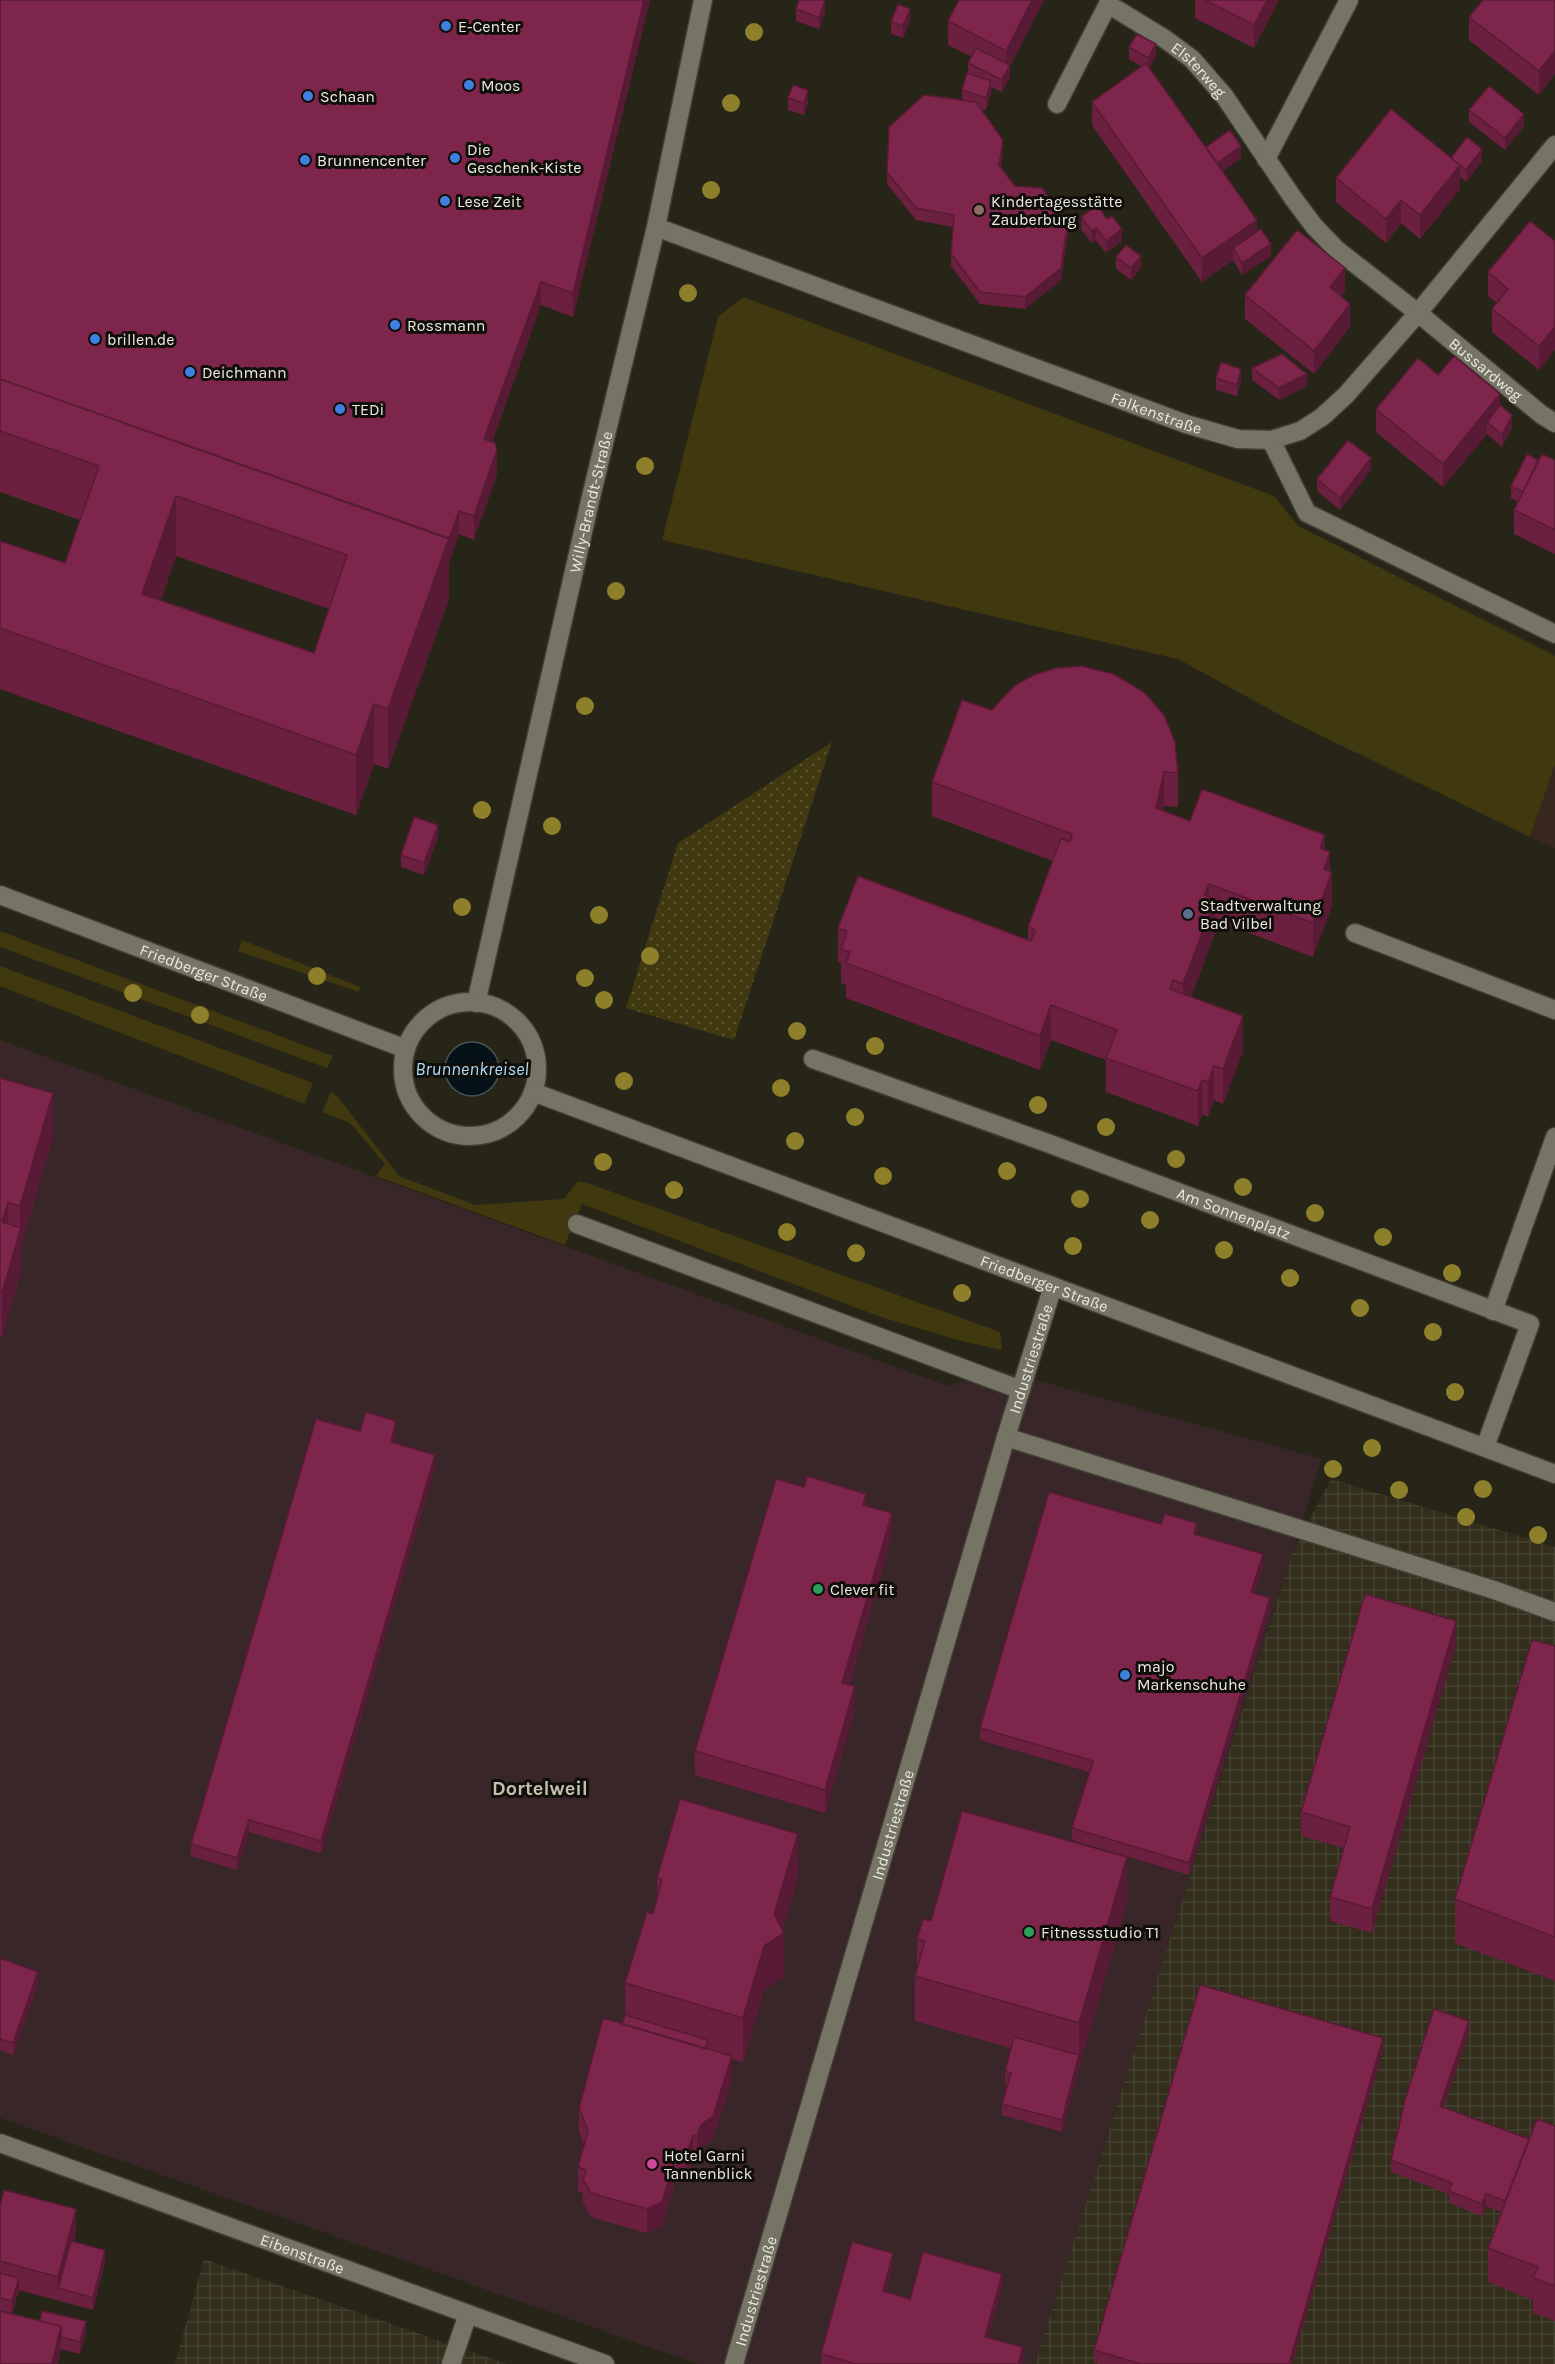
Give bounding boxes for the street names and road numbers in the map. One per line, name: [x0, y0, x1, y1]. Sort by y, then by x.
street label: Elsterweg: [1167, 38, 1230, 101]
street label: Bussardweg: [1445, 334, 1526, 405]
street label: Falkenstraße: [1108, 388, 1204, 438]
street label: Willy-Brandt-Straße: [565, 429, 616, 575]
street label: Friedberger Straße: [137, 940, 270, 1006]
street label: Am Sonnenplatz: [1174, 1183, 1293, 1243]
street label: Friedberger Straße: [978, 1251, 1111, 1316]
street label: Industriestraße: [1005, 1302, 1057, 1416]
street label: Industriestraße: [868, 1768, 918, 1882]
street label: Eibenstraße: [258, 2230, 347, 2278]
street label: Industriestraße: [731, 2234, 781, 2348]

